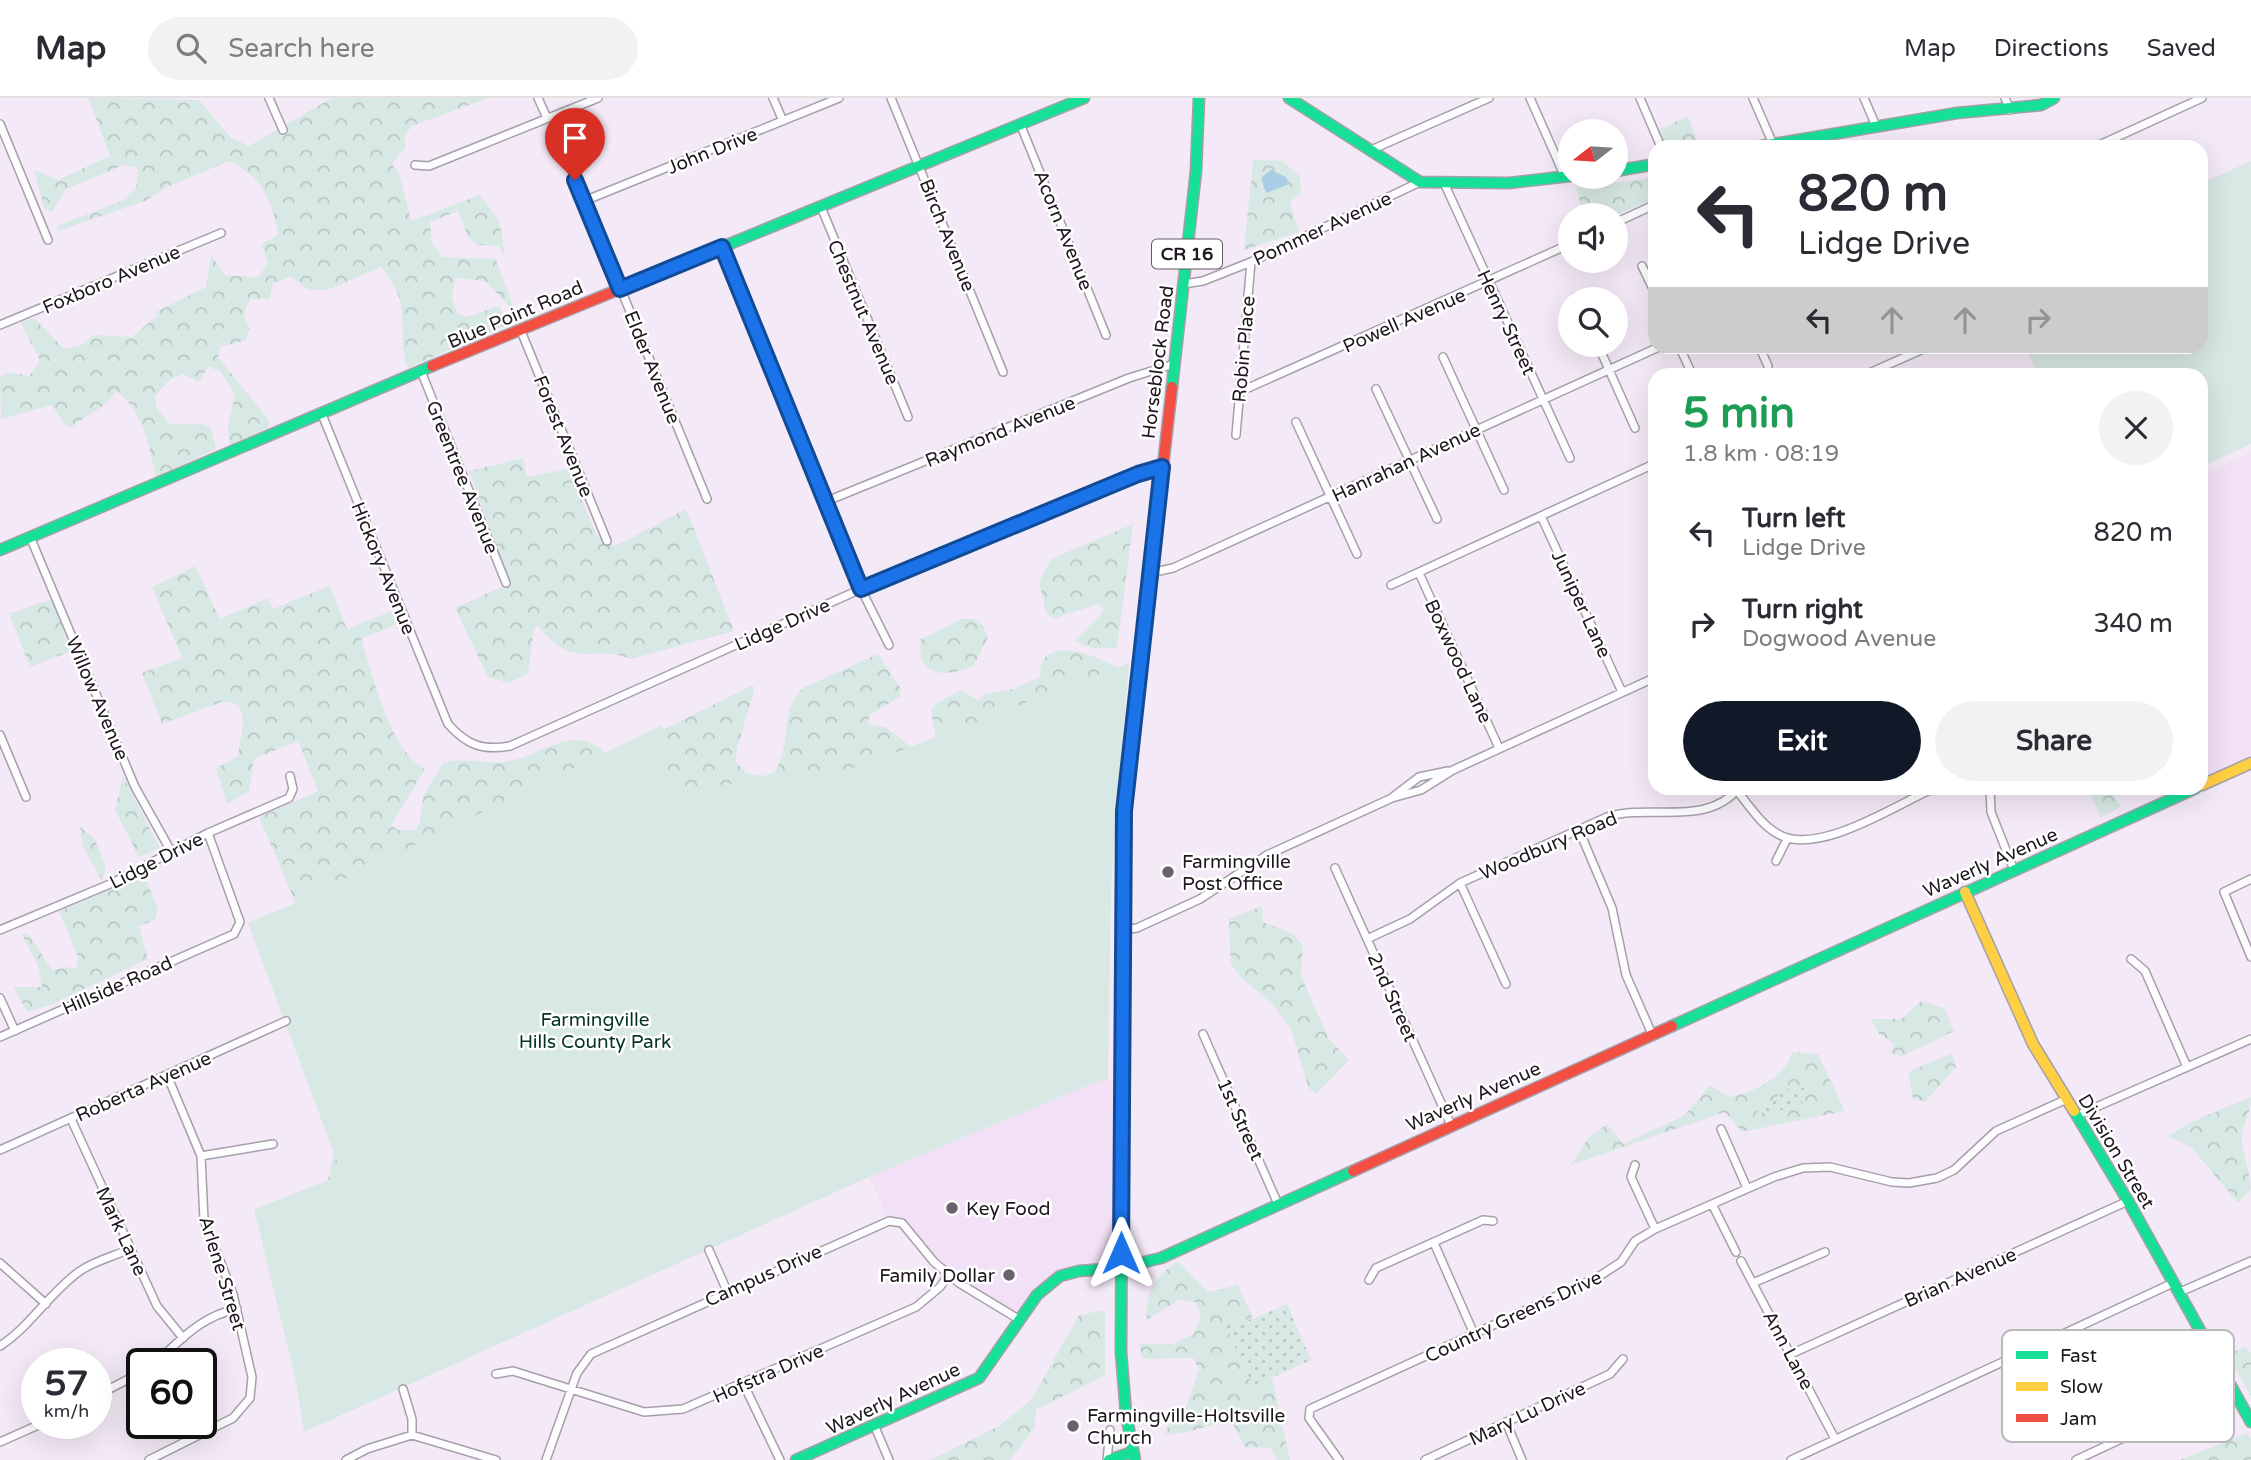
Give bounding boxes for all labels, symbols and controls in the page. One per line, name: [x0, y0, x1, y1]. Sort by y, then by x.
search box: [148, 17, 638, 80]
text: Map: [35, 29, 106, 68]
icon: search: [172, 29, 210, 67]
text: Search here: [228, 33, 374, 64]
text: Map: [1904, 34, 1956, 63]
text: Directions: [1994, 34, 2109, 63]
text: Saved: [2147, 34, 2216, 63]
pin: [545, 108, 605, 180]
icon: arrive: [556, 119, 594, 157]
north arrow: [1558, 119, 1628, 189]
map controls: [1558, 119, 1628, 357]
street label: John Drive: [664, 123, 761, 179]
text: 820 m: [1798, 165, 1948, 224]
street label: Acorn Avenue: [1029, 167, 1097, 294]
icon: left: [1683, 168, 1774, 259]
street label: Birch Avenue: [915, 176, 980, 295]
street label: Pommer Avenue: [1250, 187, 1395, 271]
button: sound: [1558, 203, 1628, 273]
text: Lidge Drive: [1798, 225, 1970, 263]
street label: Chestnut Avenue: [823, 237, 904, 388]
road number: CR 16: [1152, 239, 1222, 268]
street label: Foxboro Avenue: [39, 241, 184, 319]
street label: Henry Street: [1472, 267, 1540, 378]
street label: Blue Point Road: [444, 276, 586, 353]
street label: Horseblock Road: [1138, 284, 1178, 440]
street label: Powell Avenue: [1340, 284, 1469, 358]
button: search: [1558, 287, 1628, 357]
street label: Robin Place: [1228, 295, 1260, 403]
icon: left: [1800, 301, 1838, 339]
icon: ahead: [1873, 301, 1911, 339]
icon: ahead: [1946, 301, 1984, 339]
icon: right: [2019, 301, 2057, 339]
street label: Elder Avenue: [619, 308, 685, 427]
street label: Forest Avenue: [529, 372, 597, 500]
text: 5 min: [1683, 388, 1795, 439]
button: close: [2099, 391, 2173, 465]
street label: Raymond Avenue: [922, 392, 1079, 472]
street label: Greentree Avenue: [421, 398, 503, 557]
street label: Hanrahan Avenue: [1329, 419, 1484, 507]
text: 1.8 km · 08:19: [1683, 440, 1839, 468]
street label: Hickory Avenue: [346, 499, 420, 638]
text: Turn left: [1742, 503, 1845, 534]
icon: left: [1683, 514, 1721, 552]
text: 820 m: [2093, 517, 2173, 548]
text: Lidge Drive: [1742, 534, 1866, 562]
street label: Juniper Lane: [1547, 547, 1615, 661]
street label: Lidge Drive: [731, 594, 834, 656]
text: Turn right: [1742, 594, 1863, 625]
street label: Boxwood Lane: [1420, 596, 1496, 727]
icon: right: [1683, 605, 1721, 643]
text: 340 m: [2093, 608, 2173, 639]
text: Dogwood Avenue: [1742, 625, 1936, 653]
street label: Willow Avenue: [61, 633, 133, 764]
button: Exit: [1683, 701, 1921, 781]
button: Share: [1935, 701, 2173, 781]
street label: Woodbury Road: [1476, 807, 1620, 885]
street label: Waverly Avenue: [1920, 823, 2061, 902]
street label: Lidge Drive: [106, 828, 207, 894]
place label: Farmingville Post Office: [1182, 851, 1291, 895]
marker: Farmingville Post Office: [1160, 864, 1176, 880]
street label: 2nd Street: [1363, 950, 1421, 1045]
street label: Hillside Road: [59, 952, 176, 1020]
park label: Farmingville Hills County Park: [519, 1009, 671, 1053]
street label: Roberta Avenue: [72, 1047, 215, 1127]
street label: Waverly Avenue: [1403, 1057, 1544, 1136]
street label: 1st Street: [1212, 1075, 1268, 1164]
street label: Division Street: [2073, 1090, 2159, 1213]
street label: Mark Lane: [91, 1183, 151, 1279]
place label: Key Food: [966, 1198, 1050, 1220]
marker: Key Food: [944, 1200, 960, 1216]
street label: Arlene Street: [194, 1213, 250, 1333]
position arrow: [1084, 1216, 1158, 1290]
street label: Campus Drive: [701, 1240, 825, 1312]
street label: Brian Avenue: [1901, 1243, 2020, 1312]
place label: Family Dollar: [879, 1265, 996, 1287]
street label: Country Greens Drive: [1422, 1266, 1605, 1368]
marker: Family Dollar: [1001, 1267, 1017, 1283]
street label: Ann Lane: [1758, 1307, 1818, 1394]
legend: [2002, 1330, 2234, 1442]
street label: Hofstra Drive: [710, 1340, 827, 1408]
text: Fast: [2060, 1345, 2097, 1367]
speed limit sign: 60: [126, 1348, 217, 1439]
street label: Waverly Avenue: [823, 1358, 964, 1439]
text: 57: [45, 1363, 88, 1405]
text: Slow: [2060, 1376, 2103, 1398]
street label: Mary Lu Drive: [1466, 1377, 1589, 1450]
text: km/h: [44, 1400, 89, 1422]
place label: Farmingville-Holtsville Church: [1087, 1405, 1285, 1449]
text: Jam: [2060, 1408, 2097, 1430]
marker: Farmingville-Holtsville Church: [1065, 1418, 1081, 1434]

